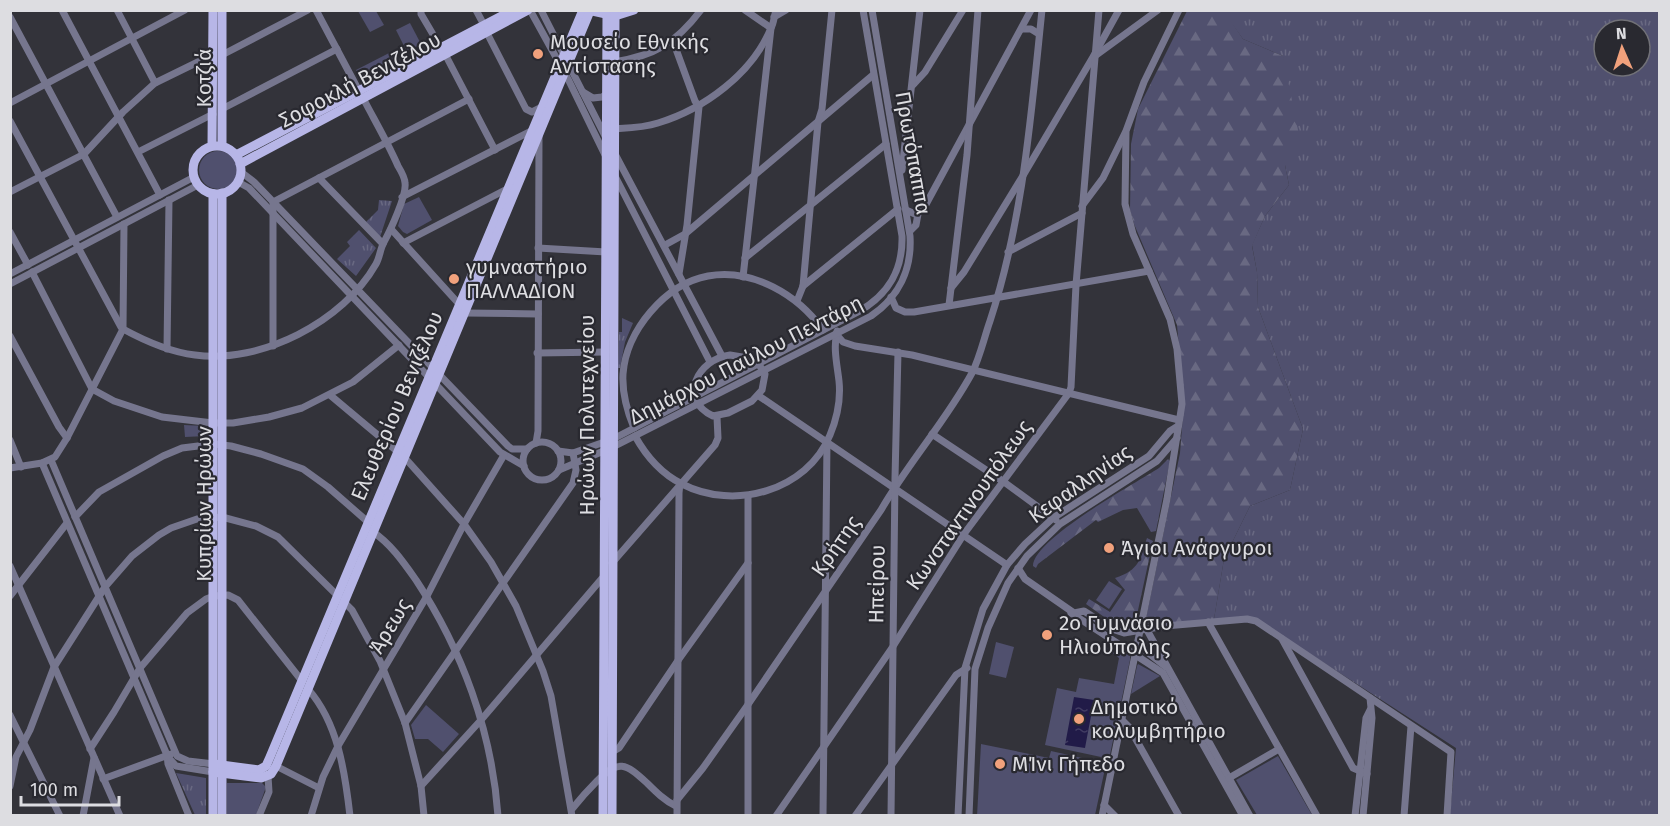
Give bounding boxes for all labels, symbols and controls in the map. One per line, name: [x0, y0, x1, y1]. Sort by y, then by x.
north arrow: [1592, 18, 1652, 78]
text: N: [1615, 24, 1627, 43]
street label: Σοφοκλή Βενιζέλου: [275, 26, 445, 134]
place label: Μουσείο Εθνικής Αντίστασης: [550, 29, 709, 79]
marker: Μουσείο Εθνικής Αντίστασης: [531, 47, 545, 61]
street label: Κοτζιά: [191, 49, 217, 107]
street label: Πρωτόπαππα: [889, 89, 937, 217]
place label: γυμναστήριο ΠΑΛΛΑΔΙΟΝ: [465, 254, 588, 304]
marker: γυμναστήριο ΠΑΛΛΑΔΙΟΝ: [447, 272, 461, 286]
street label: Δημάρχου Παύλου Πεντάρη: [625, 290, 867, 430]
street label: Ελευθερίου Βενιζέλου: [345, 307, 449, 505]
street label: Ηρώων Πολυτεχνείου: [574, 314, 600, 516]
street label: Κωνσταντινουπόλεως: [900, 415, 1038, 595]
street label: Κυπρίων Ηρώων: [191, 426, 217, 582]
street label: Κεφαλληνίας: [1023, 439, 1137, 529]
street label: Κρήτης: [806, 510, 866, 582]
place label: Άγιοι Ανάργυροι: [1121, 535, 1273, 561]
marker: Άγιοι Ανάργυροι: [1102, 541, 1116, 555]
street label: Ηπείρου: [863, 544, 891, 624]
street label: Άρεως: [363, 593, 417, 659]
place label: 2ο Γυμνάσιο Ηλιούπολης: [1059, 610, 1173, 660]
marker: 2ο Γυμνάσιο Ηλιούπολης: [1040, 628, 1054, 642]
place label: Δημοτικό κολυμβητήριο: [1091, 694, 1226, 744]
marker: Δημοτικό κολυμβητήριο: [1072, 712, 1086, 726]
place label: ΜΊνι Γήπεδο: [1012, 751, 1125, 777]
marker: ΜΊνι Γήπεδο: [993, 757, 1007, 771]
scale bar: [21, 769, 118, 807]
text: 100 m: [30, 779, 78, 801]

